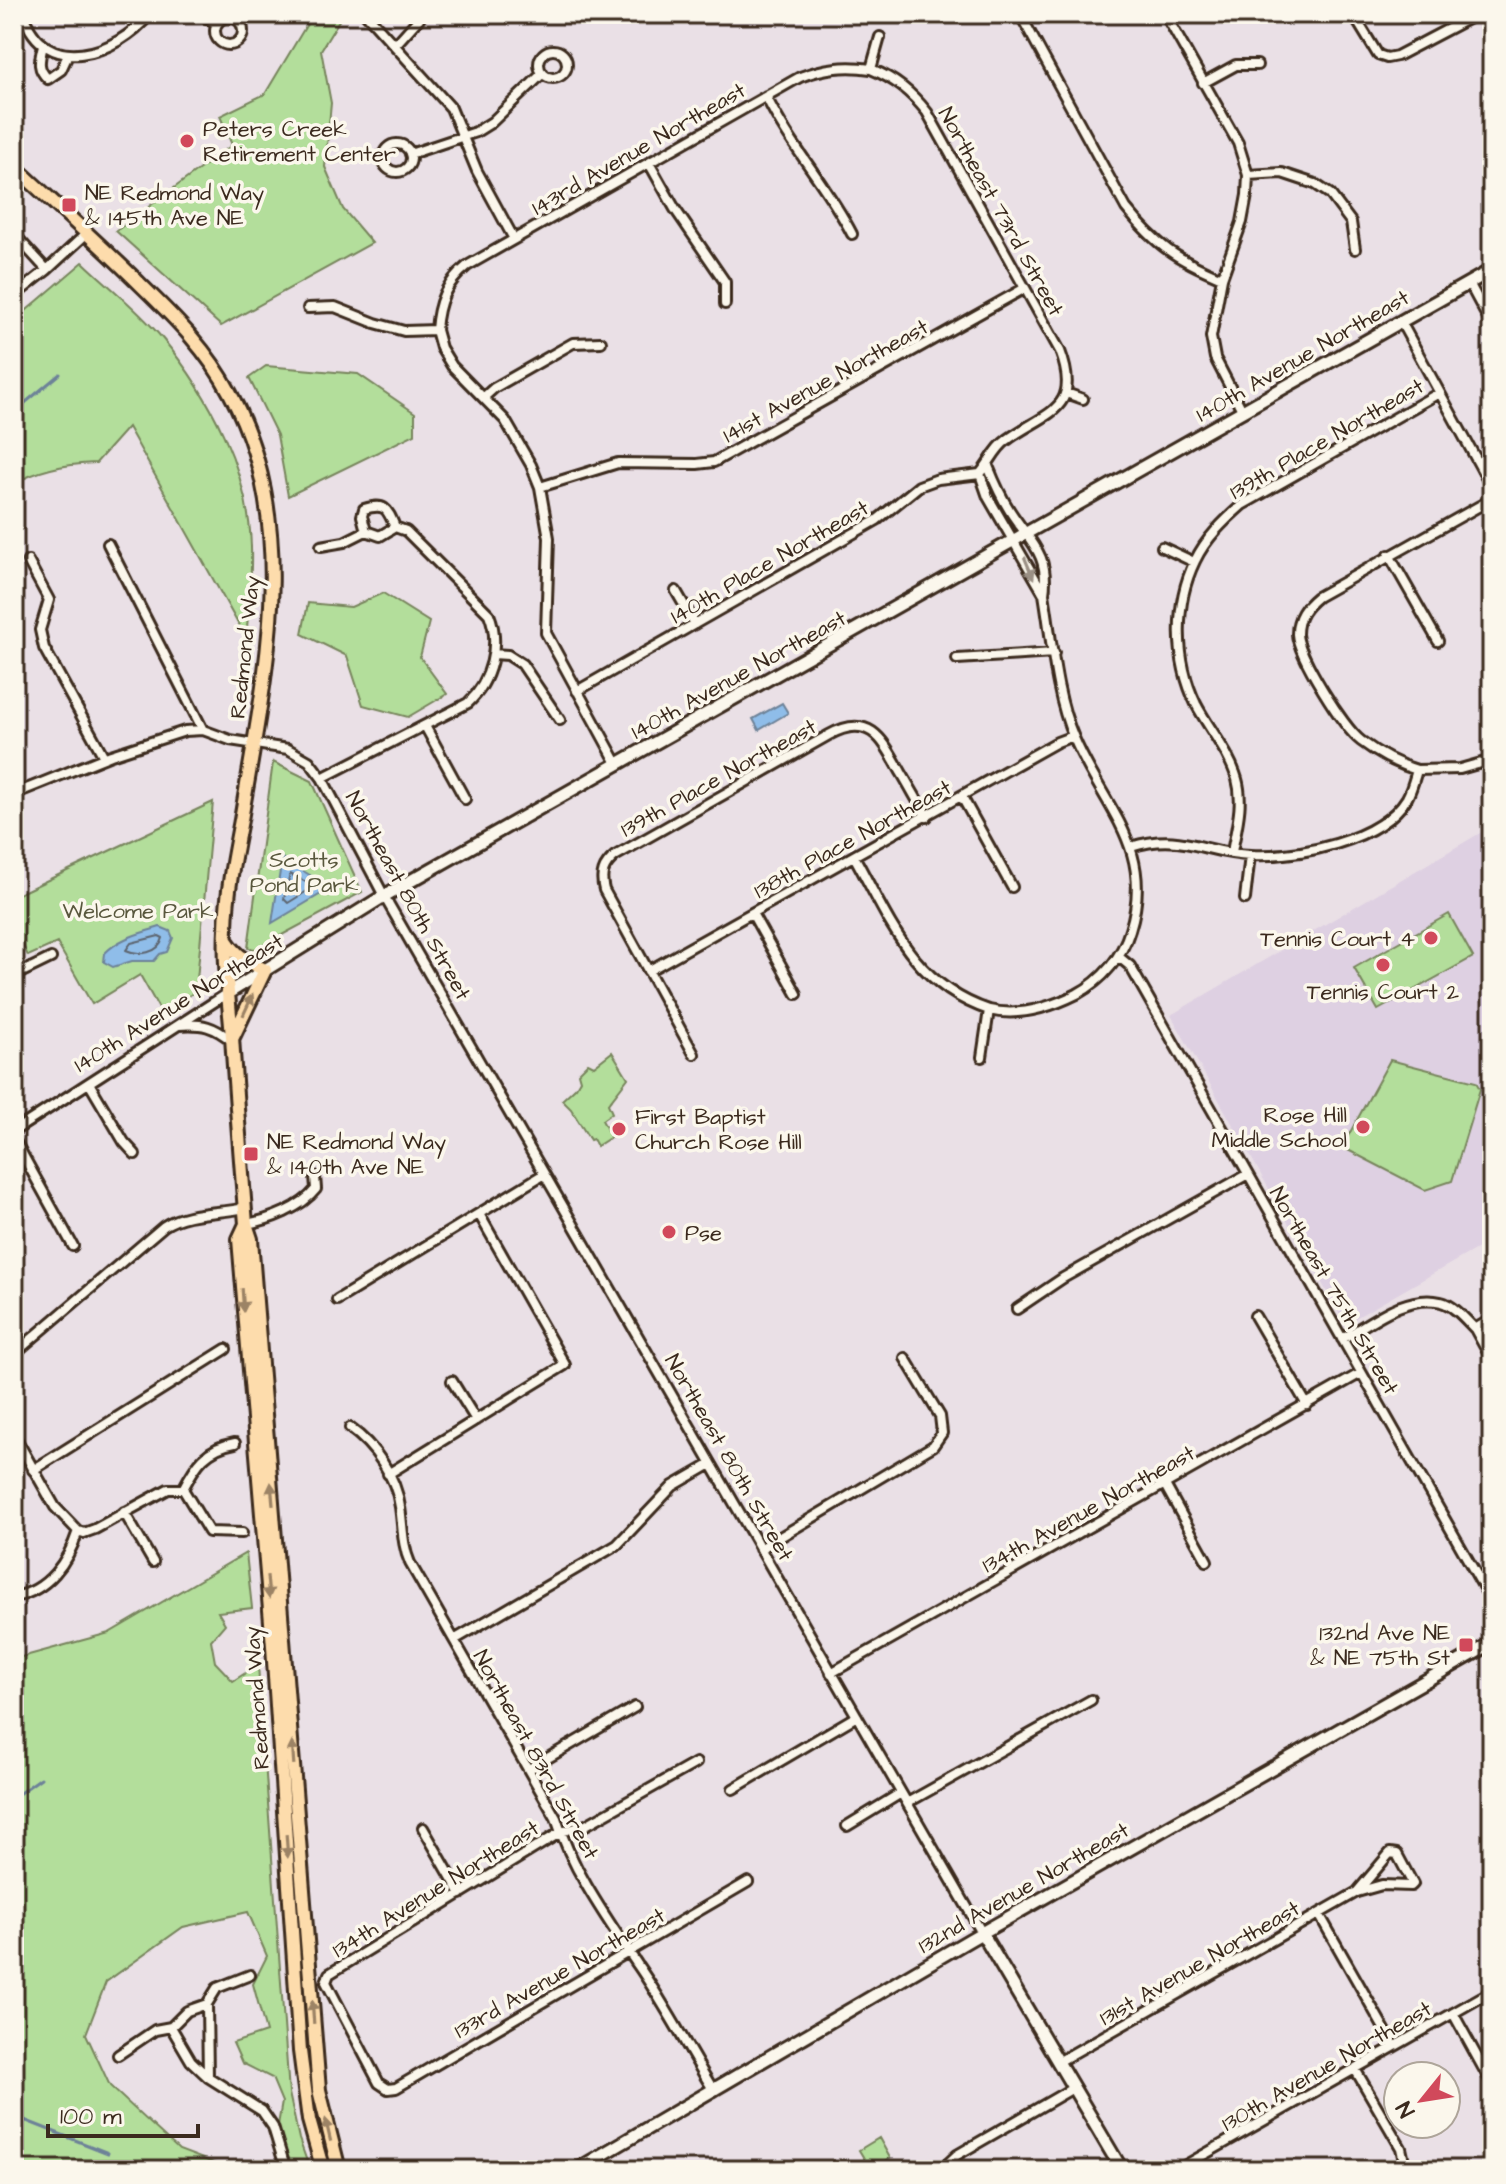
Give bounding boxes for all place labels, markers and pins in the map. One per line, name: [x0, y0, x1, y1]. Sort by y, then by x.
place label: Peters Creek Retirement Center: [203, 114, 396, 170]
marker: Peters Creek Retirement Center: [178, 132, 196, 150]
place label: NE Redmond Way & 145th Ave NE: [85, 178, 264, 234]
marker: NE Redmond Way & 145th Ave NE: [60, 196, 78, 214]
place label: Tennis Court 4: [1260, 924, 1415, 955]
marker: Tennis Court 4: [1422, 929, 1440, 947]
marker: Tennis Court 2: [1374, 956, 1392, 974]
place label: Tennis Court 2: [1307, 977, 1460, 1008]
place label: Rose Hill Middle School: [1212, 1100, 1347, 1156]
place label: First Baptist Church Rose Hill: [635, 1102, 802, 1158]
marker: Rose Hill Middle School: [1354, 1118, 1372, 1136]
marker: First Baptist Church Rose Hill: [610, 1120, 628, 1138]
place label: NE Redmond Way & 140th Ave NE: [267, 1127, 446, 1183]
marker: NE Redmond Way & 140th Ave NE: [242, 1145, 260, 1163]
place label: Pse: [685, 1218, 722, 1249]
marker: Pse: [660, 1223, 678, 1241]
place label: 132nd Ave NE & NE 75th St: [1310, 1618, 1450, 1674]
marker: 132nd Ave NE & NE 75th St: [1457, 1636, 1475, 1654]

